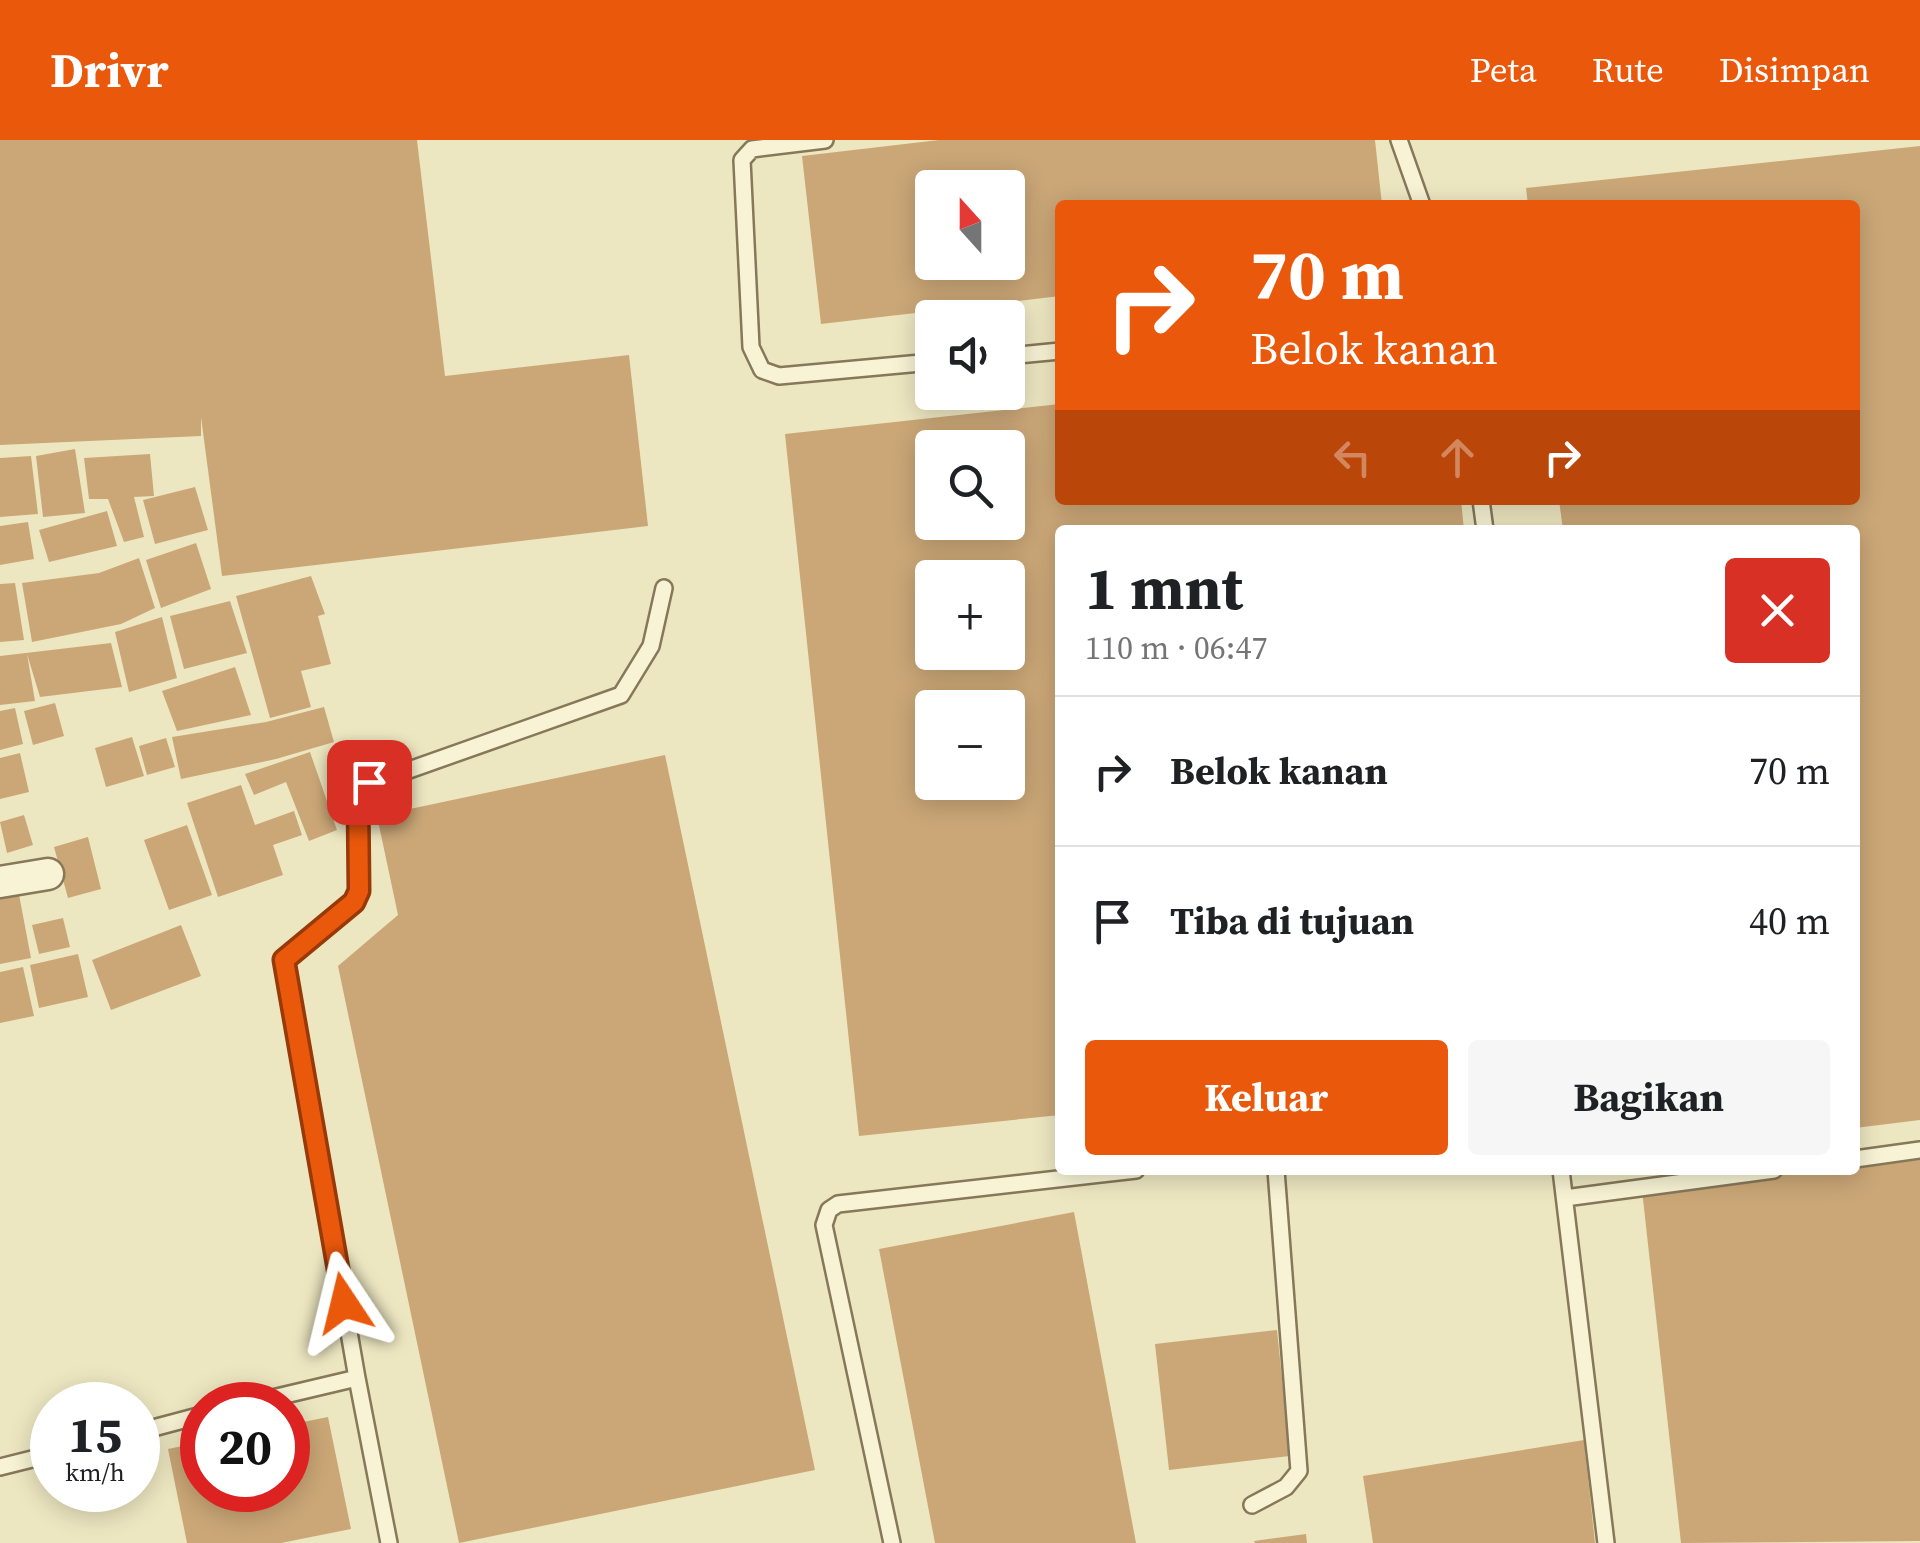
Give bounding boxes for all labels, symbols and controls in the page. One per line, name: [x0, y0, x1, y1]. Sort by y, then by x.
text: Drivr: [50, 37, 169, 103]
text: Peta: [1470, 46, 1537, 94]
text: Rute: [1592, 46, 1664, 94]
text: Disimpan: [1719, 46, 1870, 94]
north arrow: [915, 170, 1025, 280]
map controls: [915, 170, 1025, 800]
text: 70 m: [1250, 226, 1404, 322]
icon: right: [1085, 240, 1215, 370]
button: sound: [915, 300, 1025, 410]
text: Belok kanan: [1250, 317, 1498, 379]
button: search: [915, 430, 1025, 540]
icon: left: [1325, 430, 1380, 485]
icon: ahead: [1430, 430, 1485, 485]
icon: right: [1535, 430, 1590, 485]
text: 1 mnt: [1085, 547, 1243, 629]
button: close: [1725, 558, 1830, 663]
button: +: [915, 560, 1025, 670]
text: 110 m · 06:47: [1085, 626, 1267, 670]
button: −: [915, 690, 1025, 800]
pin: [327, 740, 412, 825]
icon: right: [1085, 744, 1140, 799]
text: Belok kanan: [1170, 745, 1388, 797]
text: 70 m: [1749, 745, 1830, 797]
icon: arrive: [342, 755, 397, 810]
icon: arrive: [1085, 894, 1140, 949]
text: Tiba di tujuan: [1170, 895, 1414, 947]
text: 40 m: [1749, 895, 1830, 947]
button: Keluar: [1085, 1040, 1448, 1155]
button: Bagikan: [1468, 1040, 1830, 1155]
position arrow: [292, 1251, 396, 1355]
speed limit sign: 20: [180, 1382, 310, 1512]
text: 15: [68, 1400, 122, 1469]
text: km/h: [65, 1455, 125, 1489]

